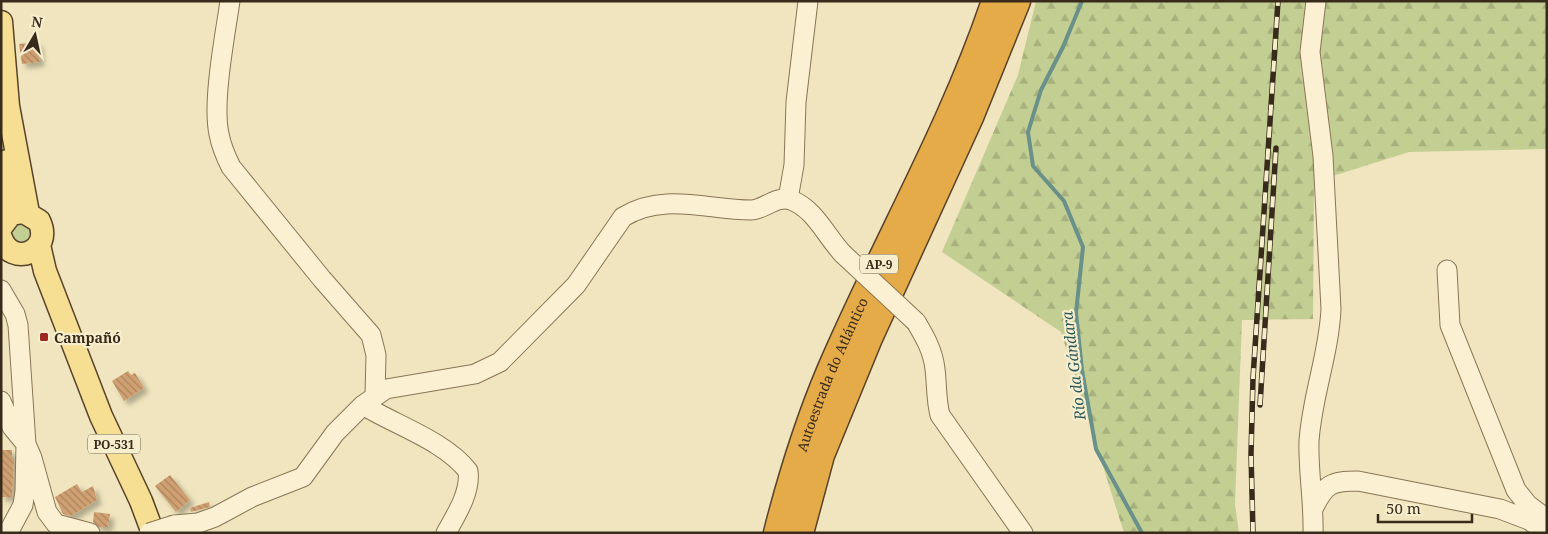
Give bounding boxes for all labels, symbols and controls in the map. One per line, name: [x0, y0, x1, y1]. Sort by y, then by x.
north arrow: [10, 10, 60, 60]
text: N: [30, 11, 44, 32]
road number: AP-9: [860, 254, 898, 274]
street label: Autoestrada do Atlántico: [791, 294, 872, 454]
water label: Río da Gándara: [1056, 310, 1090, 423]
place label: Campañó: [54, 328, 121, 347]
marker: Campañó: [38, 331, 50, 343]
road number: PO-531: [88, 434, 140, 454]
scale bar: [1378, 492, 1472, 524]
text: 50 m: [1386, 498, 1421, 518]

